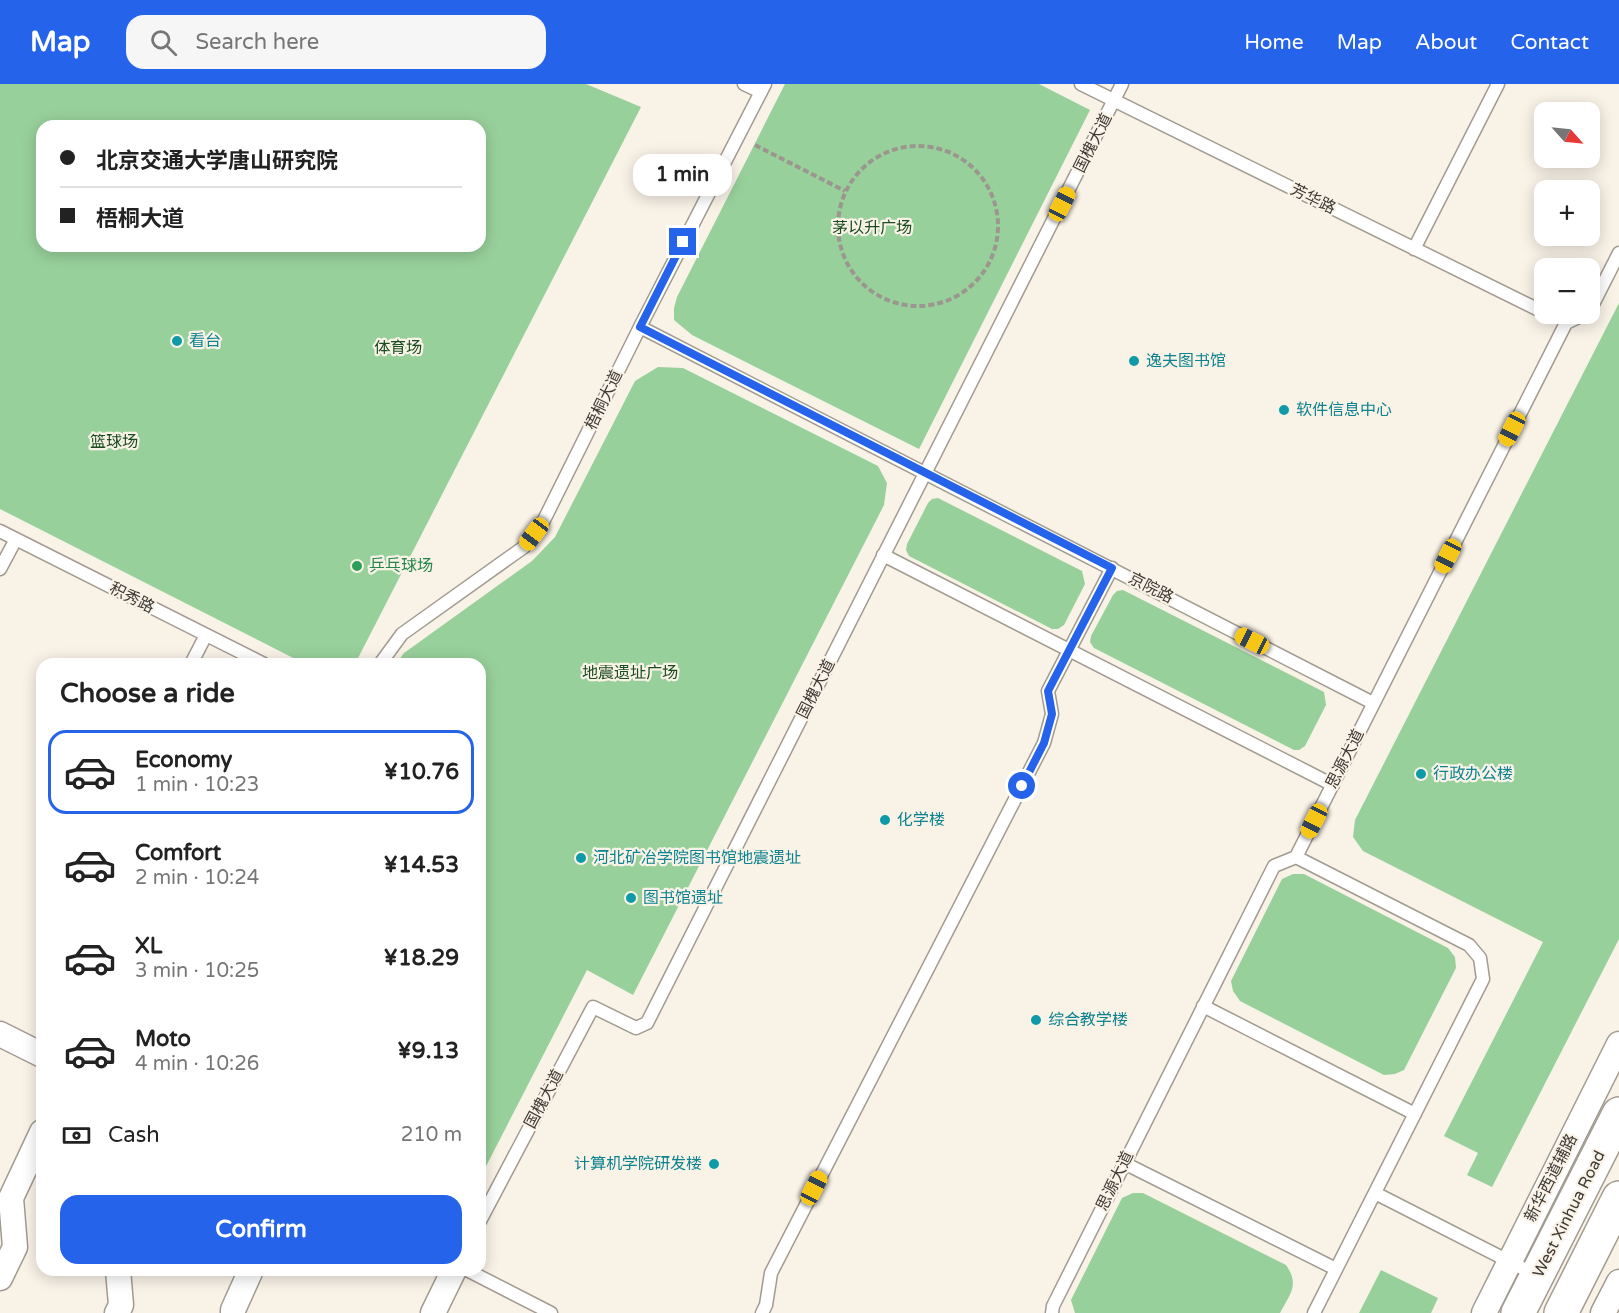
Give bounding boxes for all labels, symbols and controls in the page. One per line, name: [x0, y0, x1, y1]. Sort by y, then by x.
search box: [126, 15, 546, 69]
text: Map: [30, 25, 90, 59]
icon: search: [147, 26, 180, 59]
text: Search here: [195, 29, 319, 55]
text: Home: [1244, 30, 1304, 55]
text: Map: [1337, 30, 1382, 55]
text: About: [1415, 30, 1477, 55]
text: Contact: [1510, 30, 1589, 55]
north arrow: [1534, 102, 1600, 168]
map controls: [1534, 102, 1600, 324]
street label: 国槐大道: [1070, 110, 1116, 176]
text: 北京交通大学唐山研究院: [96, 148, 338, 174]
callout: 1 min: [634, 155, 732, 197]
text: 1 min: [656, 163, 709, 187]
street label: 芳华路: [1287, 179, 1339, 219]
button: +: [1534, 180, 1600, 246]
car: [1046, 184, 1078, 224]
text: 梧桐大道: [96, 206, 184, 232]
park label: 茅以升广场: [832, 218, 912, 238]
route end: [669, 228, 696, 255]
button: −: [1534, 258, 1600, 324]
place label: 看台: [189, 331, 221, 351]
marker: 看台: [170, 334, 184, 348]
park label: 体育场: [374, 338, 422, 358]
place label: 逸夫图书馆: [1146, 351, 1226, 371]
marker: 逸夫图书馆: [1127, 354, 1141, 368]
street label: 梧桐大道: [581, 367, 627, 433]
place label: 软件信息中心: [1296, 400, 1392, 420]
marker: 软件信息中心: [1277, 403, 1291, 417]
car: [1496, 409, 1528, 449]
park label: 篮球场: [90, 432, 138, 452]
car: [516, 514, 552, 554]
car: [1432, 536, 1464, 576]
place label: 乒乓球场: [369, 556, 433, 576]
marker: 乒乓球场: [350, 559, 364, 573]
street label: 京院路: [1125, 568, 1177, 608]
street label: 积秀路: [106, 578, 158, 618]
car: [1232, 625, 1272, 657]
street label: 国槐大道: [793, 656, 839, 722]
park label: 地震遗址广场: [582, 663, 678, 683]
text: Choose a ride: [60, 677, 235, 710]
street label: 思源大道: [1322, 726, 1368, 792]
icon: car: [63, 745, 117, 799]
text: Economy: [135, 747, 232, 773]
text: ¥10.76: [384, 759, 459, 785]
place label: 行政办公楼: [1433, 764, 1513, 784]
marker: 行政办公楼: [1414, 767, 1428, 781]
route start: [1008, 772, 1035, 799]
text: 1 min · 10:23: [135, 773, 259, 797]
car: [1298, 801, 1330, 841]
place label: 化学楼: [897, 810, 945, 830]
marker: 化学楼: [878, 813, 892, 827]
icon: car: [63, 838, 117, 892]
text: Comfort: [135, 840, 221, 866]
place label: 河北矿冶学院图书馆地震遗址: [593, 848, 801, 868]
marker: 河北矿冶学院图书馆地震遗址: [574, 851, 588, 865]
text: ¥14.53: [384, 852, 459, 878]
text: 2 min · 10:24: [135, 866, 259, 890]
place label: 图书馆遗址: [643, 888, 723, 908]
marker: 图书馆遗址: [624, 891, 638, 905]
icon: car: [63, 931, 117, 985]
text: XL: [135, 933, 162, 959]
text: ¥18.29: [384, 945, 459, 971]
text: 3 min · 10:25: [135, 959, 259, 983]
place label: 综合教学楼: [1048, 1010, 1128, 1030]
marker: 综合教学楼: [1029, 1013, 1043, 1027]
icon: car: [63, 1024, 117, 1078]
text: Moto: [135, 1026, 191, 1052]
text: ¥9.13: [397, 1038, 459, 1064]
text: 4 min · 10:26: [135, 1052, 259, 1076]
street label: 国槐大道: [520, 1066, 568, 1132]
icon: cash: [60, 1119, 93, 1152]
text: Cash: [108, 1122, 160, 1148]
text: 210 m: [401, 1123, 462, 1147]
street label: 新华西道辅路: [1520, 1131, 1582, 1225]
street label: West Xinhua Road: [1528, 1147, 1610, 1281]
street label: 思源大道: [1092, 1148, 1138, 1214]
place label: 计算机学院研发楼: [574, 1154, 702, 1174]
marker: 计算机学院研发楼: [707, 1157, 721, 1171]
car: [798, 1168, 830, 1208]
button: Confirm: [60, 1195, 462, 1264]

